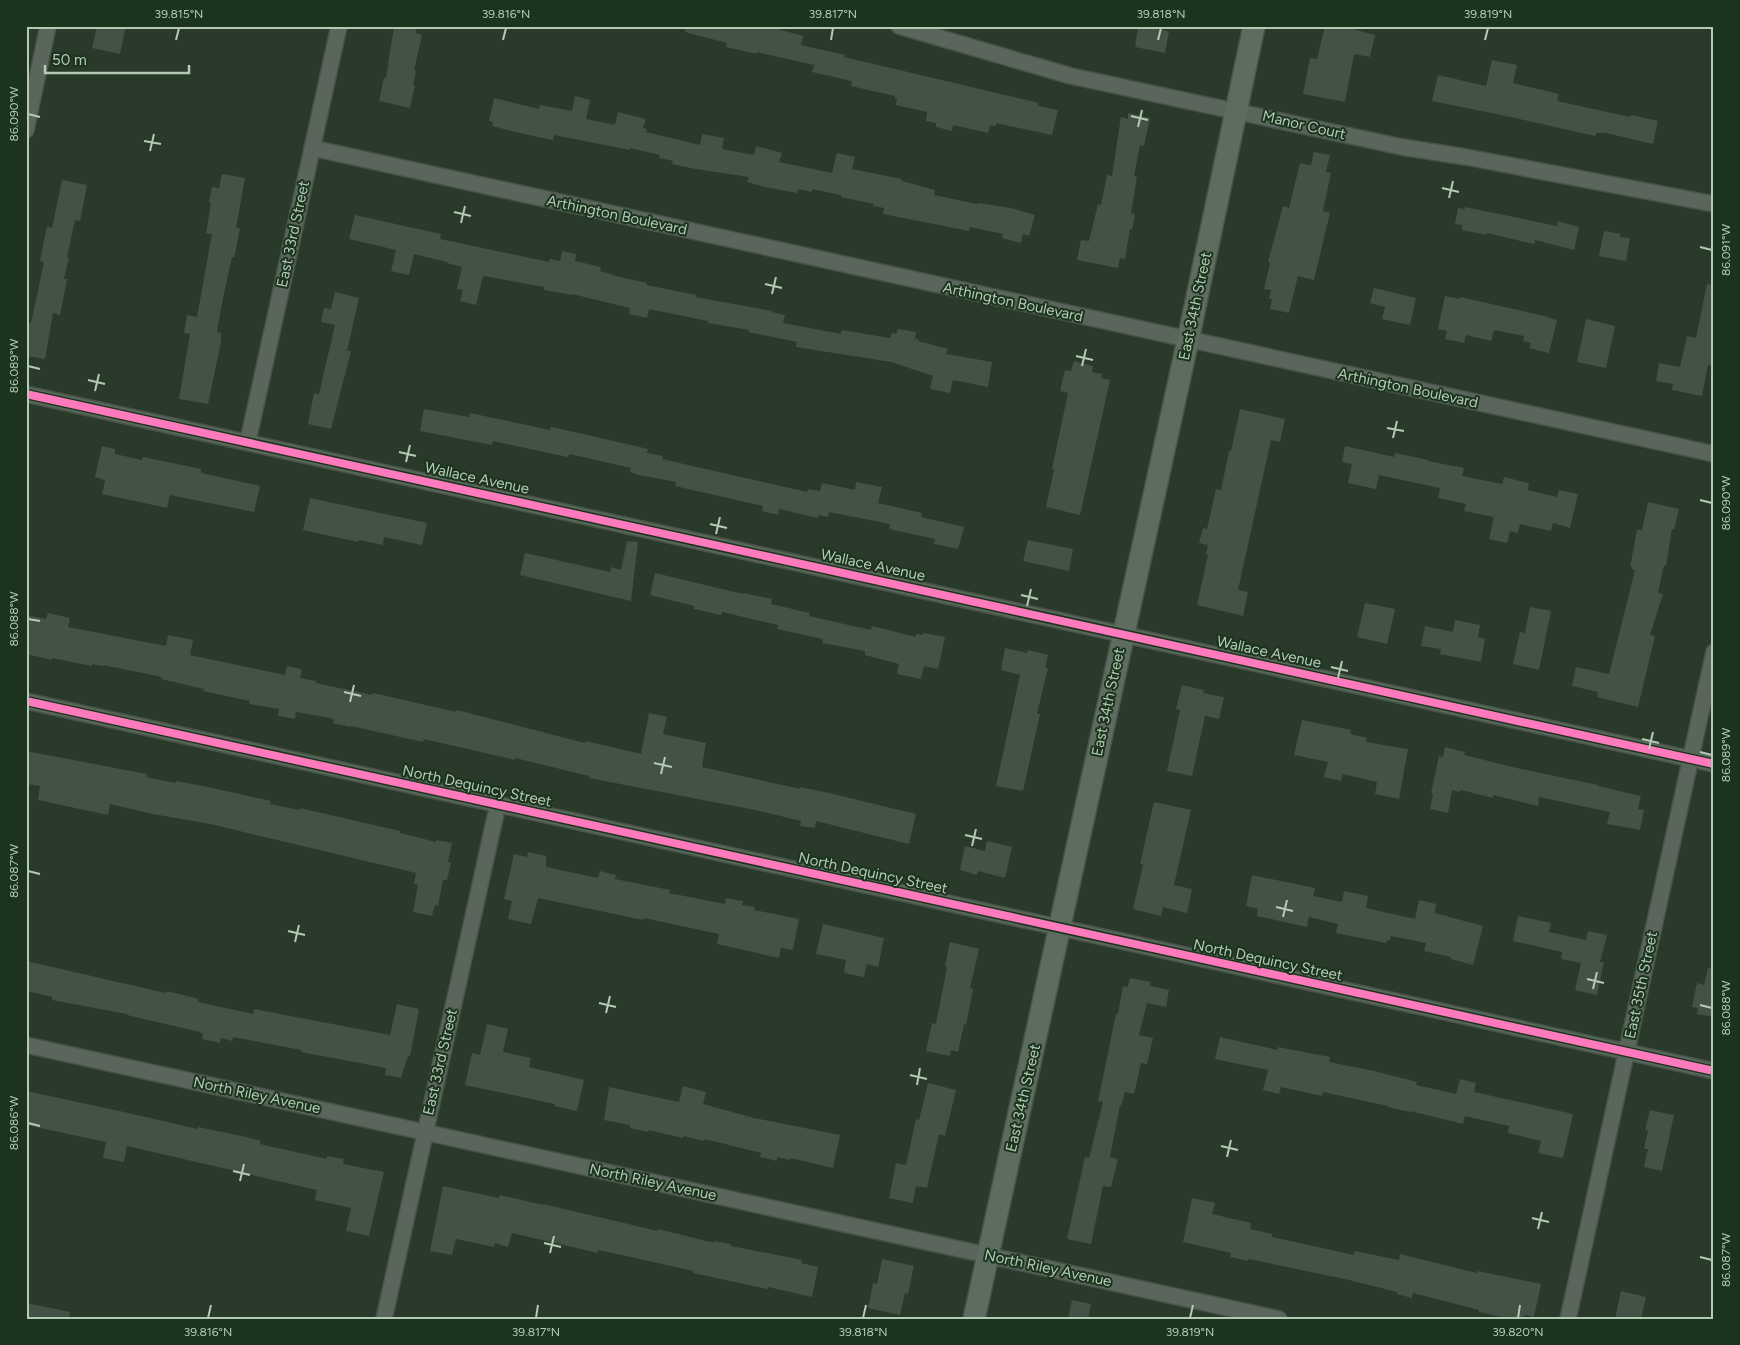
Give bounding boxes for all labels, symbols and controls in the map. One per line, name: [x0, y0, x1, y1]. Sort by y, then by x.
text: 39.815°N: [155, 7, 203, 21]
text: 39.816°N: [482, 7, 530, 21]
text: 39.817°N: [809, 7, 857, 21]
text: 39.818°N: [1136, 7, 1186, 21]
text: 39.819°N: [1464, 7, 1512, 21]
scale bar: [45, 42, 189, 74]
text: 50 m: [52, 51, 87, 69]
text: 86.090°W: [7, 86, 21, 141]
street label: Manor Court: [1261, 107, 1348, 143]
street label: East 33rd Street: [273, 179, 313, 289]
street label: Arthington Boulevard: [545, 191, 689, 239]
text: 86.091°W: [1719, 223, 1733, 276]
street label: East 34th Street: [1175, 250, 1215, 362]
street label: Arthington Boulevard: [941, 278, 1085, 326]
text: 86.089°W: [7, 338, 21, 393]
street label: Arthington Boulevard: [1336, 364, 1480, 412]
street label: Wallace Avenue: [423, 458, 531, 498]
text: 86.090°W: [1719, 475, 1733, 530]
street label: Wallace Avenue: [819, 545, 927, 585]
text: 86.088°W: [7, 591, 21, 647]
street label: Wallace Avenue: [1215, 632, 1323, 672]
street label: East 34th Street: [1088, 646, 1128, 758]
text: 86.089°W: [1719, 727, 1733, 782]
street label: North Dequincy Street: [401, 761, 554, 811]
text: 86.087°W: [7, 843, 21, 898]
street label: North Dequincy Street: [797, 848, 950, 898]
street label: East 35th Street: [1621, 929, 1661, 1040]
street label: North Dequincy Street: [1192, 935, 1345, 985]
text: 86.088°W: [1719, 980, 1733, 1036]
street label: East 33rd Street: [419, 1007, 461, 1117]
street label: East 34th Street: [1002, 1042, 1044, 1154]
street label: North Riley Avenue: [192, 1073, 322, 1117]
text: 86.086°W: [7, 1095, 21, 1150]
street label: North Riley Avenue: [588, 1160, 718, 1204]
text: 86.087°W: [1719, 1232, 1733, 1287]
street label: North Riley Avenue: [983, 1246, 1113, 1290]
text: 39.816°N: [184, 1325, 232, 1339]
text: 39.817°N: [512, 1325, 560, 1339]
text: 39.818°N: [838, 1325, 888, 1339]
text: 39.819°N: [1166, 1325, 1214, 1339]
text: 39.820°N: [1492, 1325, 1544, 1339]

